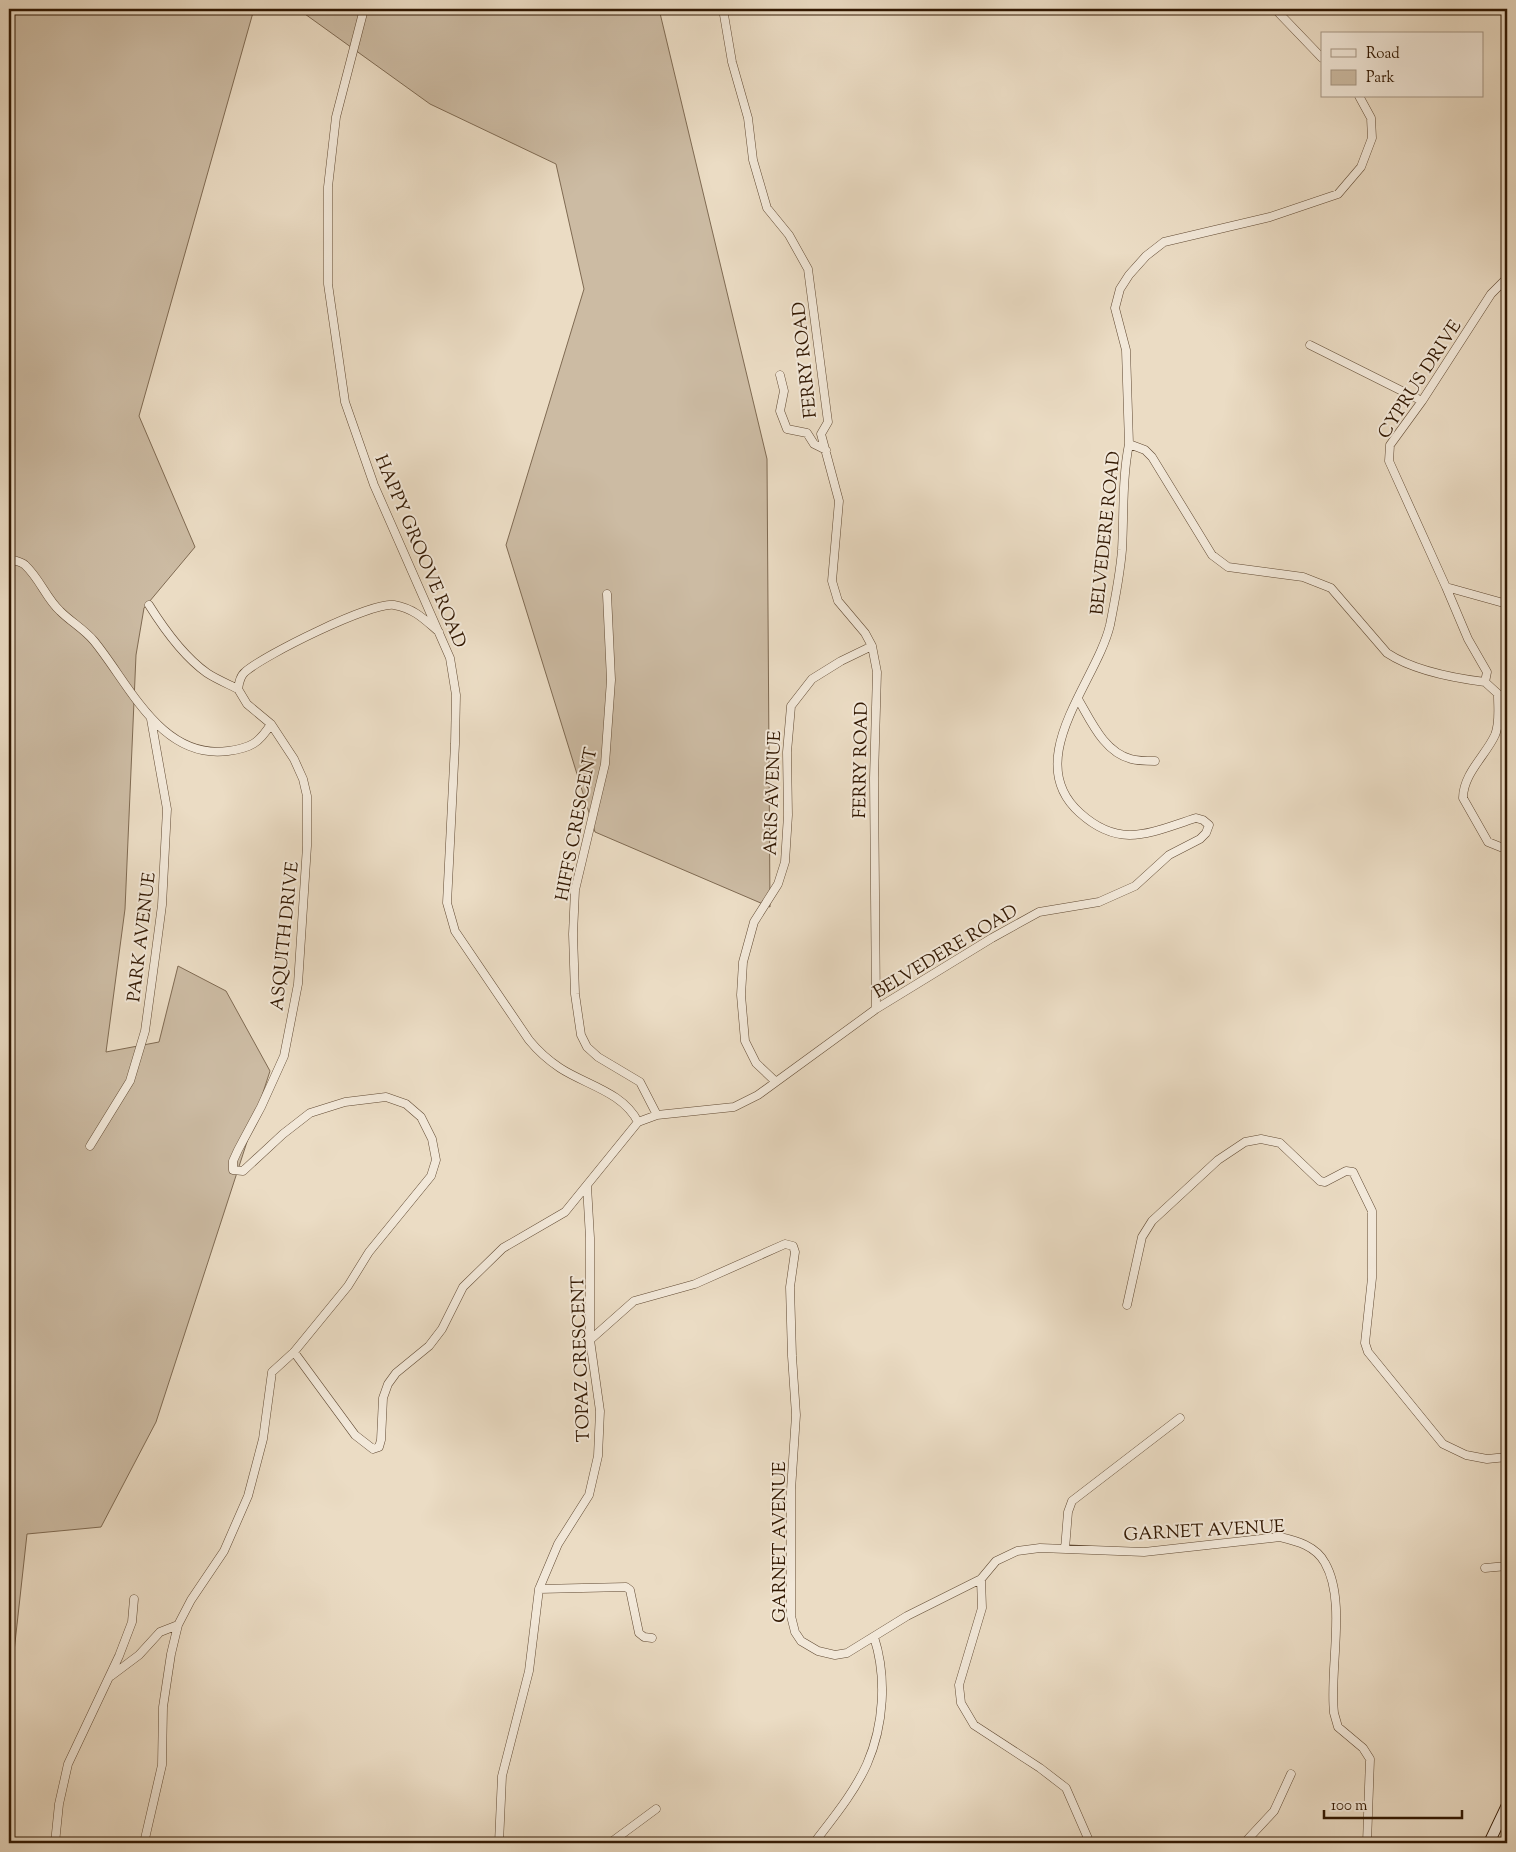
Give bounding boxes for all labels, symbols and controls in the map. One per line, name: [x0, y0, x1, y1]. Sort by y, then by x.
legend: [1321, 32, 1484, 98]
text: Road: [1366, 44, 1400, 65]
text: Park: [1366, 68, 1395, 89]
street label: FERRY ROAD: [787, 300, 825, 419]
street label: CYPRUS DRIVE: [1372, 315, 1469, 445]
street label: BELVEDERE ROAD: [1085, 450, 1129, 617]
street label: HAPPY GROOVE ROAD: [367, 451, 472, 652]
street label: FERRY ROAD: [848, 701, 876, 819]
street label: ARIS AVENUE: [759, 730, 789, 856]
street label: HIFFS CRESCENT: [550, 745, 606, 903]
street label: ASQUITH DRIVE: [265, 860, 307, 1012]
street label: PARK AVENUE: [122, 871, 164, 1003]
street label: BELVEDERE ROAD: [869, 899, 1023, 1006]
street label: TOPAZ CRESCENT: [566, 1275, 598, 1443]
street label: GARNET AVENUE: [768, 1461, 794, 1623]
street label: GARNET AVENUE: [1123, 1515, 1285, 1549]
scale bar: [1324, 1787, 1461, 1819]
text: 100 m: [1331, 1796, 1368, 1817]

